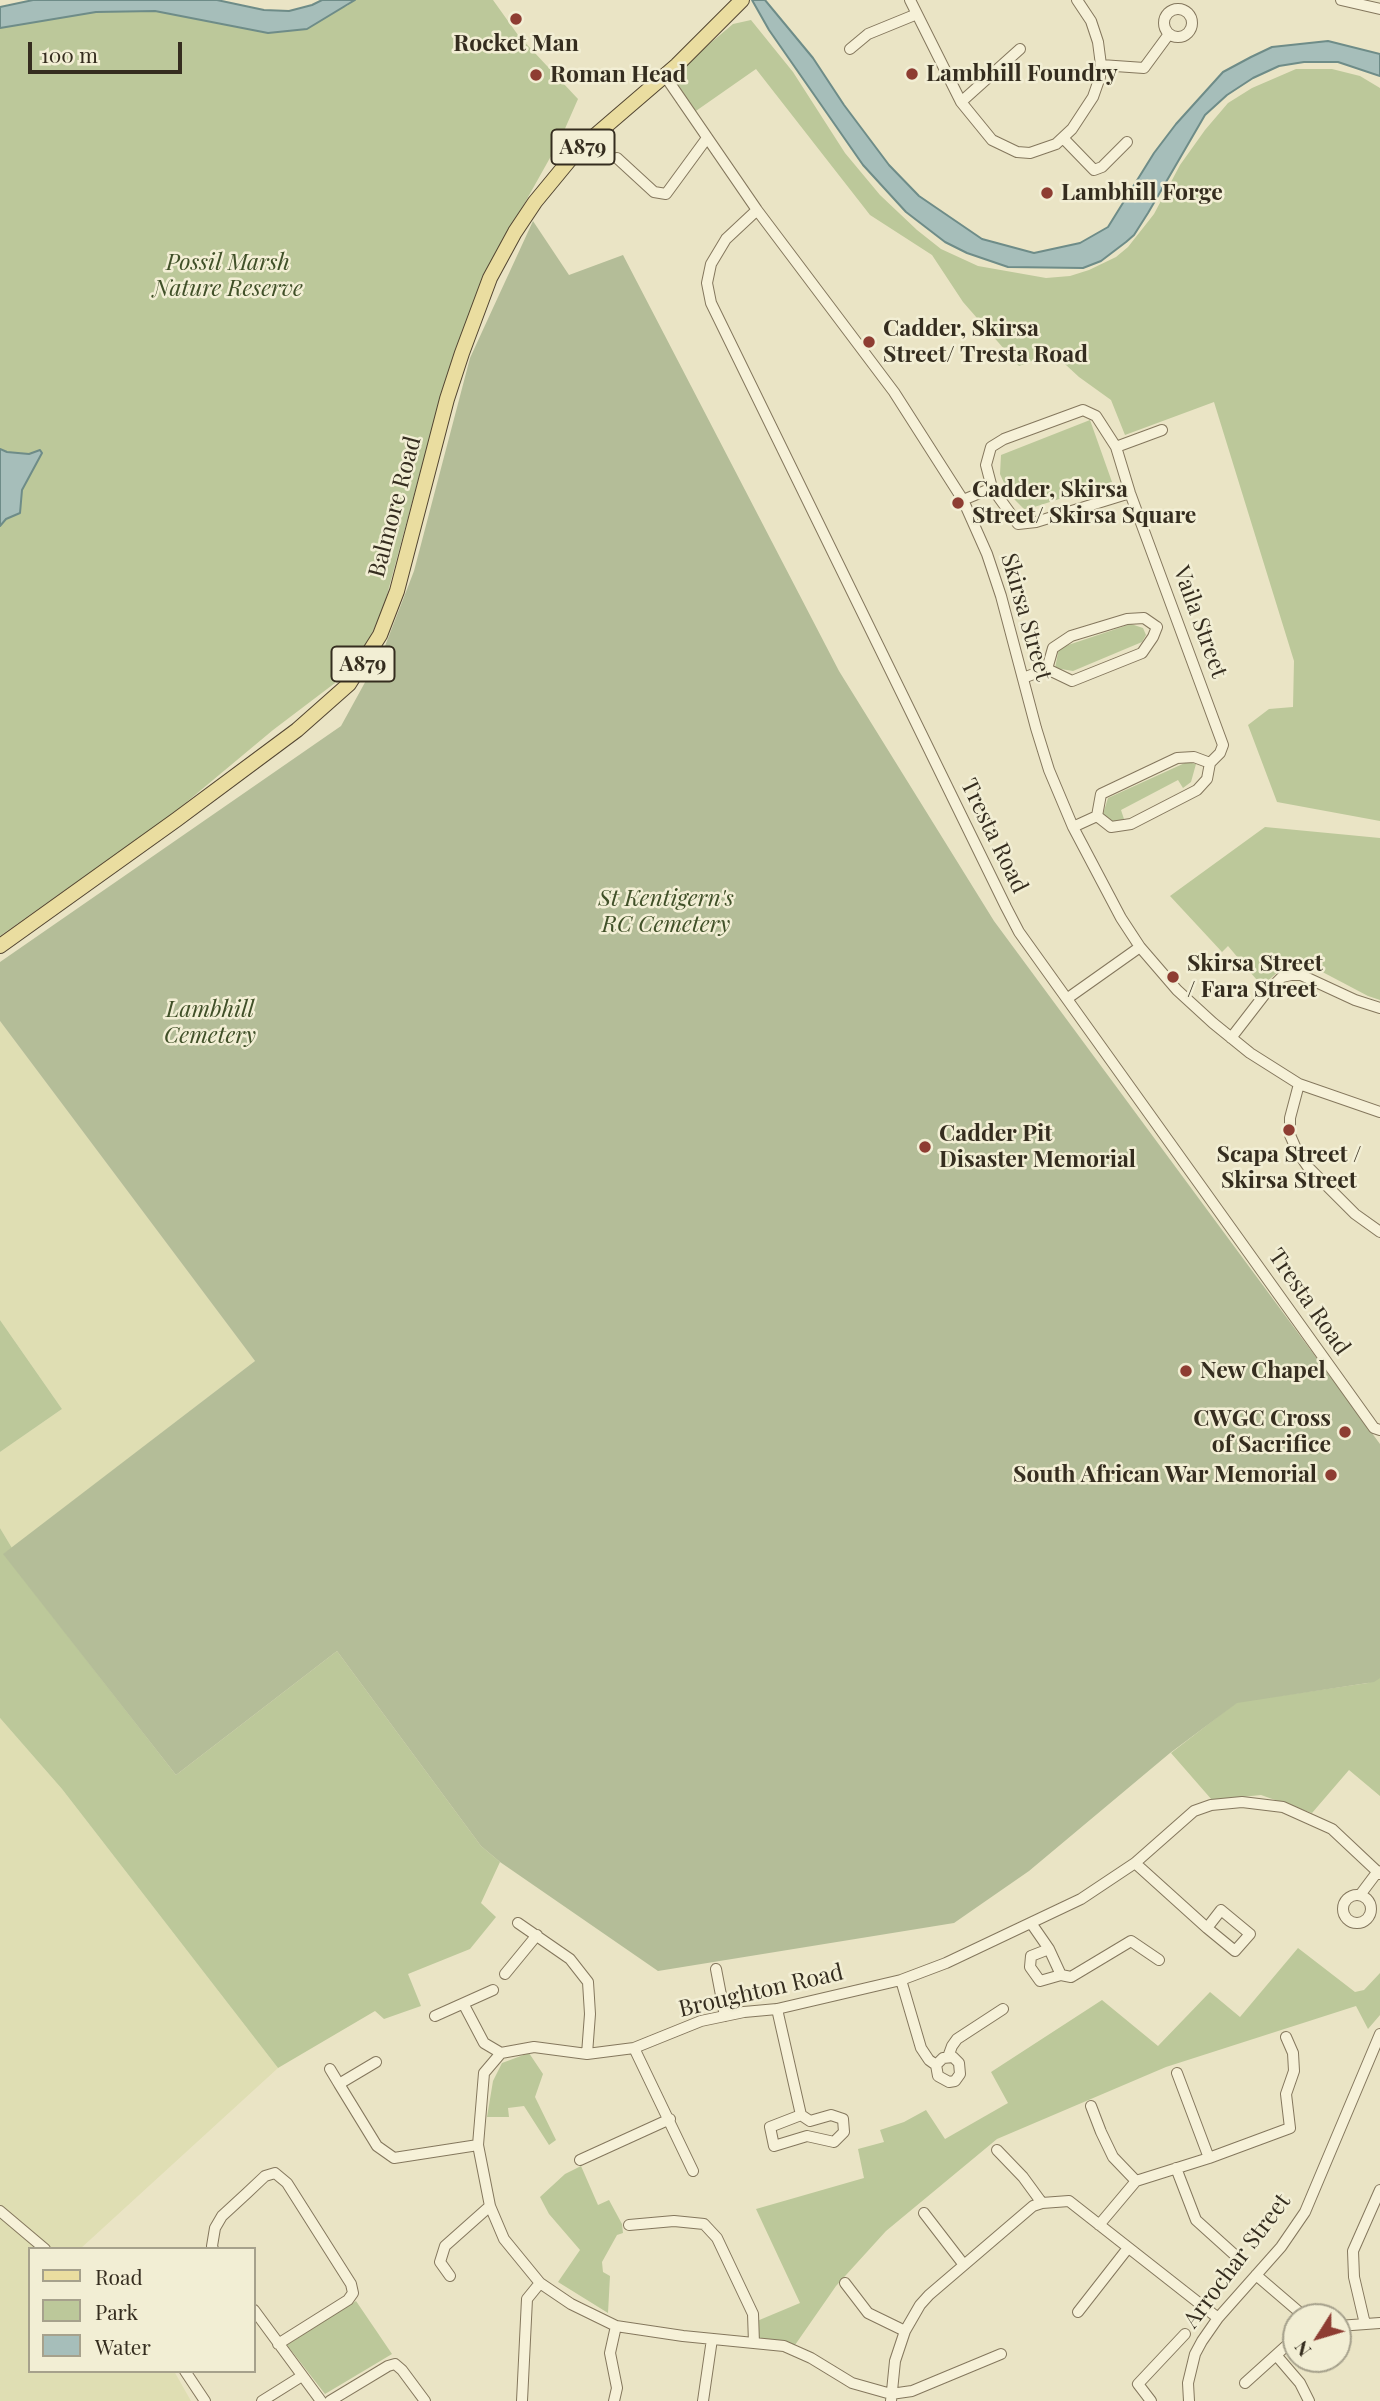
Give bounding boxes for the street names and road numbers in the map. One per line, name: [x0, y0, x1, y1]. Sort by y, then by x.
road number: A879: [552, 130, 614, 164]
street label: Balmore Road: [363, 433, 427, 581]
street label: Skirsa Street: [995, 550, 1057, 684]
street label: Vaila Street: [1167, 562, 1233, 682]
road number: A879: [332, 646, 394, 682]
street label: Tresta Road: [954, 774, 1034, 898]
street label: Tresta Road: [1262, 1243, 1356, 1361]
street label: Broughton Road: [676, 1959, 846, 2023]
street label: Arrochar Street: [1178, 2188, 1296, 2334]

